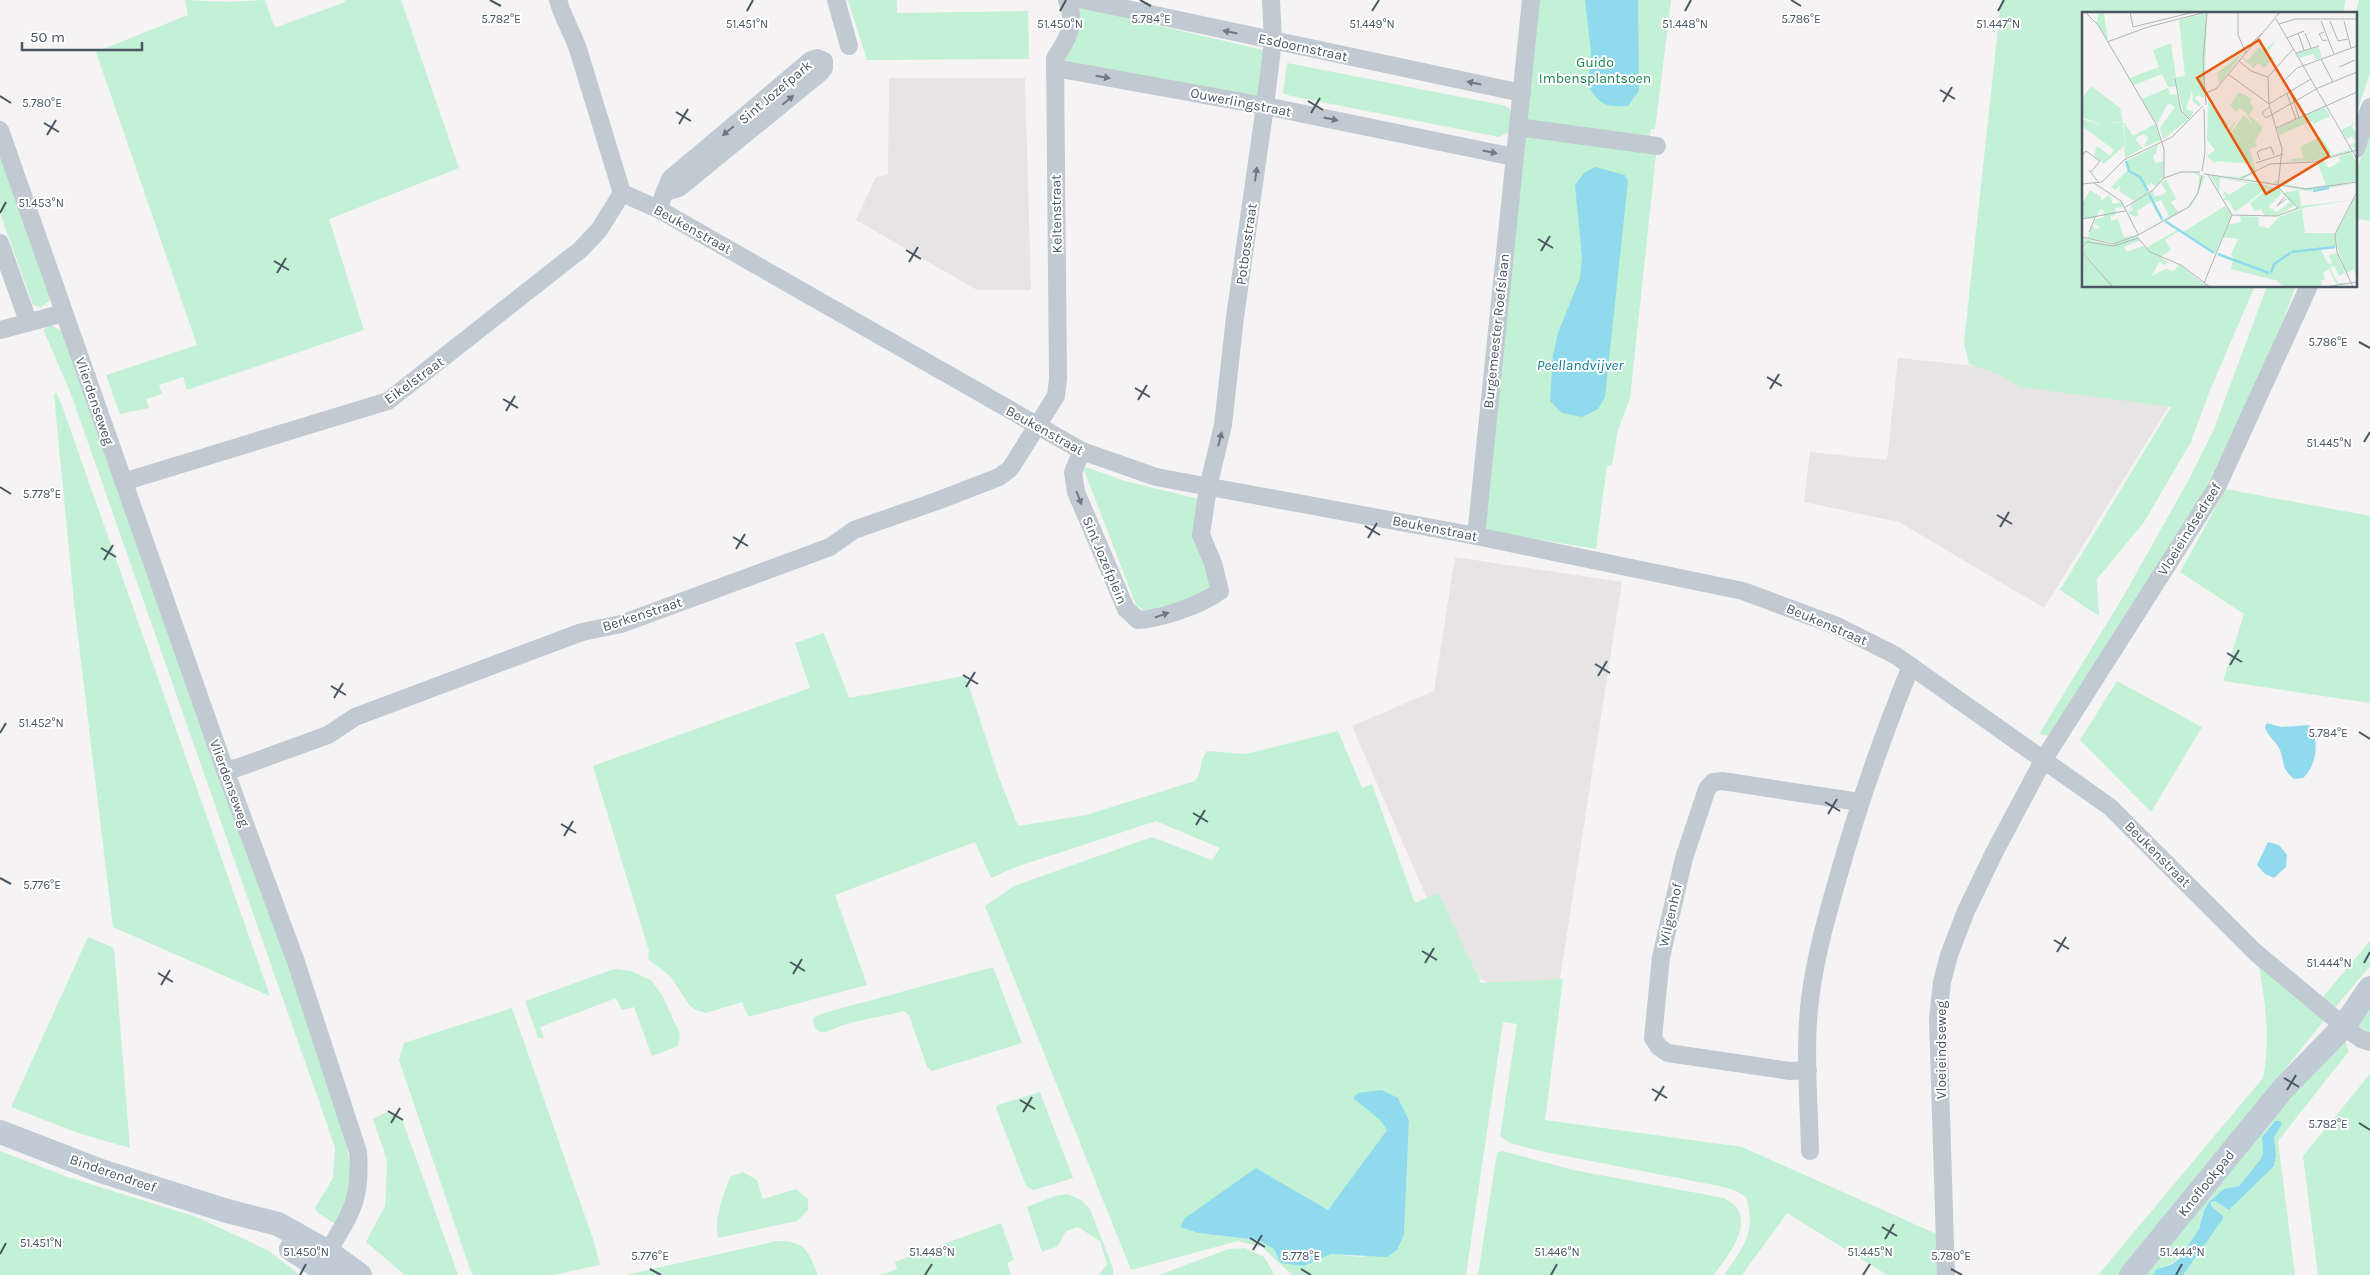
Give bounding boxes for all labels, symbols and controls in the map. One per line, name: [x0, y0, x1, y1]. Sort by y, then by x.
text: 5.782°E: [481, 12, 521, 26]
text: 5.784°E: [1131, 12, 1171, 26]
text: 5.786°E: [1781, 12, 1821, 26]
inset map: [2082, 12, 2358, 288]
text: 51.451°N: [726, 17, 768, 31]
text: 51.450°N: [1037, 17, 1083, 31]
text: 51.449°N: [1349, 17, 1395, 31]
text: 51.448°N: [1662, 17, 1708, 31]
text: 51.447°N: [1976, 17, 2020, 31]
scale bar: [22, 20, 142, 52]
text: 50 m: [30, 28, 65, 46]
one-way arrow: [1222, 28, 1237, 36]
street label: Esdoornstraat: [1257, 30, 1349, 65]
park label: Guido Imbensplantsoen: [1539, 54, 1651, 87]
street label: Sint Jozefpark: [735, 57, 816, 128]
one-way arrow: [1095, 73, 1111, 81]
one-way arrow: [1466, 78, 1482, 86]
street label: Ouwerlingstraat: [1189, 84, 1293, 121]
one-way arrow: [781, 94, 794, 105]
text: 5.780°E: [22, 96, 62, 110]
one-way arrow: [1324, 116, 1340, 124]
one-way arrow: [722, 125, 735, 136]
one-way arrow: [1483, 148, 1498, 156]
one-way arrow: [1252, 166, 1260, 182]
street label: Keltenstraat: [1047, 174, 1066, 254]
text: 51.453°N: [18, 196, 64, 210]
street label: Beukenstraat: [651, 201, 735, 258]
street label: Potbosstraat: [1232, 202, 1261, 286]
street label: Burgemeester Roefslaan: [1480, 253, 1513, 409]
text: 5.786°E: [2308, 335, 2348, 349]
street label: Eikelstraat: [381, 353, 447, 408]
street label: Vlierdenseweg: [72, 355, 118, 447]
water label: Peellandvijver: [1537, 356, 1624, 374]
street label: Beukenstraat: [1003, 402, 1087, 459]
one-way arrow: [1216, 432, 1224, 447]
text: 51.445°N: [2306, 436, 2352, 450]
street label: Vloeieindsedreef: [2154, 480, 2225, 579]
text: 5.778°E: [23, 487, 61, 501]
one-way arrow: [1076, 490, 1083, 505]
street label: Beukenstraat: [1391, 512, 1479, 545]
street label: Sint Jozefplein: [1078, 514, 1131, 607]
street label: Berkenstraat: [600, 594, 684, 635]
street label: Beukenstraat: [1784, 600, 1870, 649]
one-way arrow: [1155, 611, 1170, 618]
text: 51.452°N: [18, 716, 64, 730]
text: 5.784°E: [2308, 726, 2348, 740]
street label: Vlierdenseweg: [206, 737, 253, 829]
street label: Beukenstraat: [2121, 818, 2194, 891]
text: 5.776°E: [23, 878, 61, 892]
street label: Wilgenhof: [1655, 881, 1686, 949]
text: 51.444°N: [2306, 956, 2352, 970]
street label: Vloeieindseweg: [1933, 1001, 1950, 1099]
text: 5.782°E: [2308, 1117, 2348, 1131]
street label: Knoflookpad: [2174, 1147, 2238, 1220]
street label: Binderendreef: [67, 1151, 158, 1196]
text: 51.451°N: [20, 1236, 62, 1250]
text: 51.450°N: [283, 1245, 329, 1259]
text: 51.448°N: [909, 1245, 955, 1259]
text: 51.446°N: [1534, 1245, 1580, 1259]
text: 51.445°N: [1847, 1245, 1893, 1259]
text: 51.444°N: [2159, 1245, 2205, 1259]
text: 5.776°E: [631, 1249, 669, 1263]
text: 5.778°E: [1282, 1249, 1320, 1263]
text: 5.780°E: [1931, 1249, 1971, 1263]

